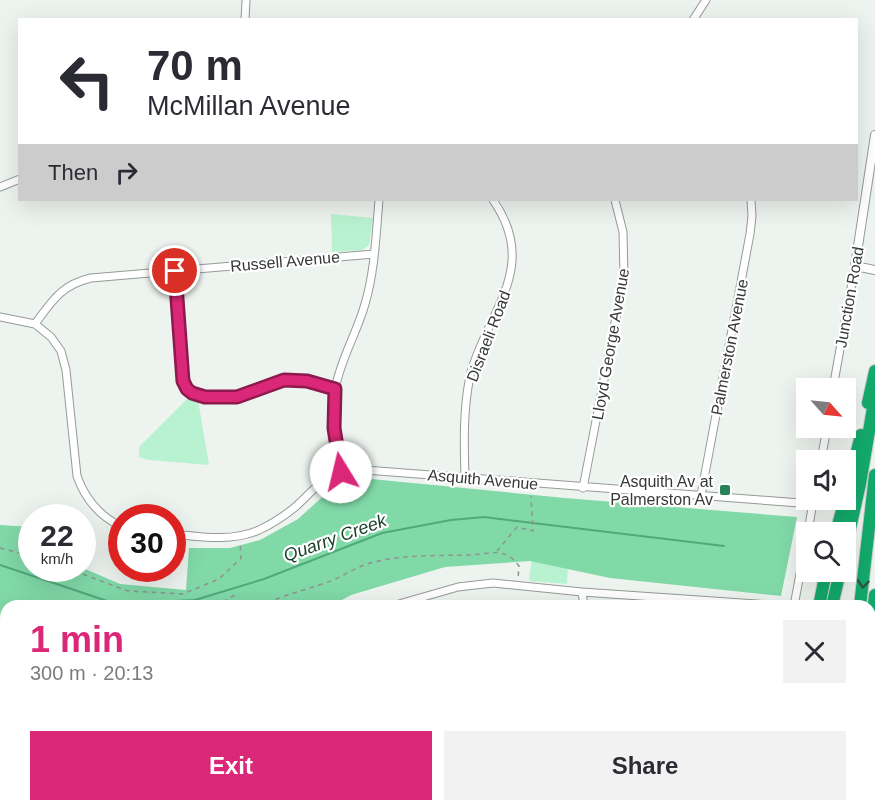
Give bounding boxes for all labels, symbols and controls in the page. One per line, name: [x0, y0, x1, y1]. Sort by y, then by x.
icon: left: [48, 42, 126, 120]
text: 70 m: [147, 42, 243, 89]
text: McMillan Avenue: [147, 91, 351, 121]
icon: right: [110, 156, 143, 189]
text: Then: [48, 160, 98, 185]
pin: [149, 245, 200, 296]
street label: Junction Road: [832, 245, 867, 349]
street label: Russell Avenue: [230, 248, 341, 275]
icon: arrive: [158, 254, 191, 287]
street label: Lloyd George Avenue: [589, 267, 632, 421]
street label: Palmerston Avenue: [708, 277, 751, 417]
street label: Disraeli Road: [463, 288, 514, 384]
north arrow: [796, 378, 856, 438]
map controls: [796, 378, 856, 582]
position arrow: [309, 440, 373, 504]
button: sound: [796, 450, 856, 510]
street label: Asquith Avenue: [427, 466, 539, 493]
place label: Asquith Av at Palmerston Av: [610, 473, 714, 508]
marker: Asquith Av at Palmerston Av: [718, 483, 732, 497]
speed limit sign: 30: [108, 504, 186, 582]
water label: Quarry Creek: [281, 510, 390, 566]
text: 22: [40, 519, 74, 552]
button: search: [796, 522, 856, 582]
text: km/h: [41, 550, 73, 567]
one-way arrow: [857, 579, 869, 588]
text: 1 min: [30, 619, 124, 660]
button: close: [783, 620, 846, 683]
text: 300 m · 20:13: [30, 662, 153, 684]
button: Exit: [30, 731, 432, 800]
button: Share: [444, 731, 846, 800]

